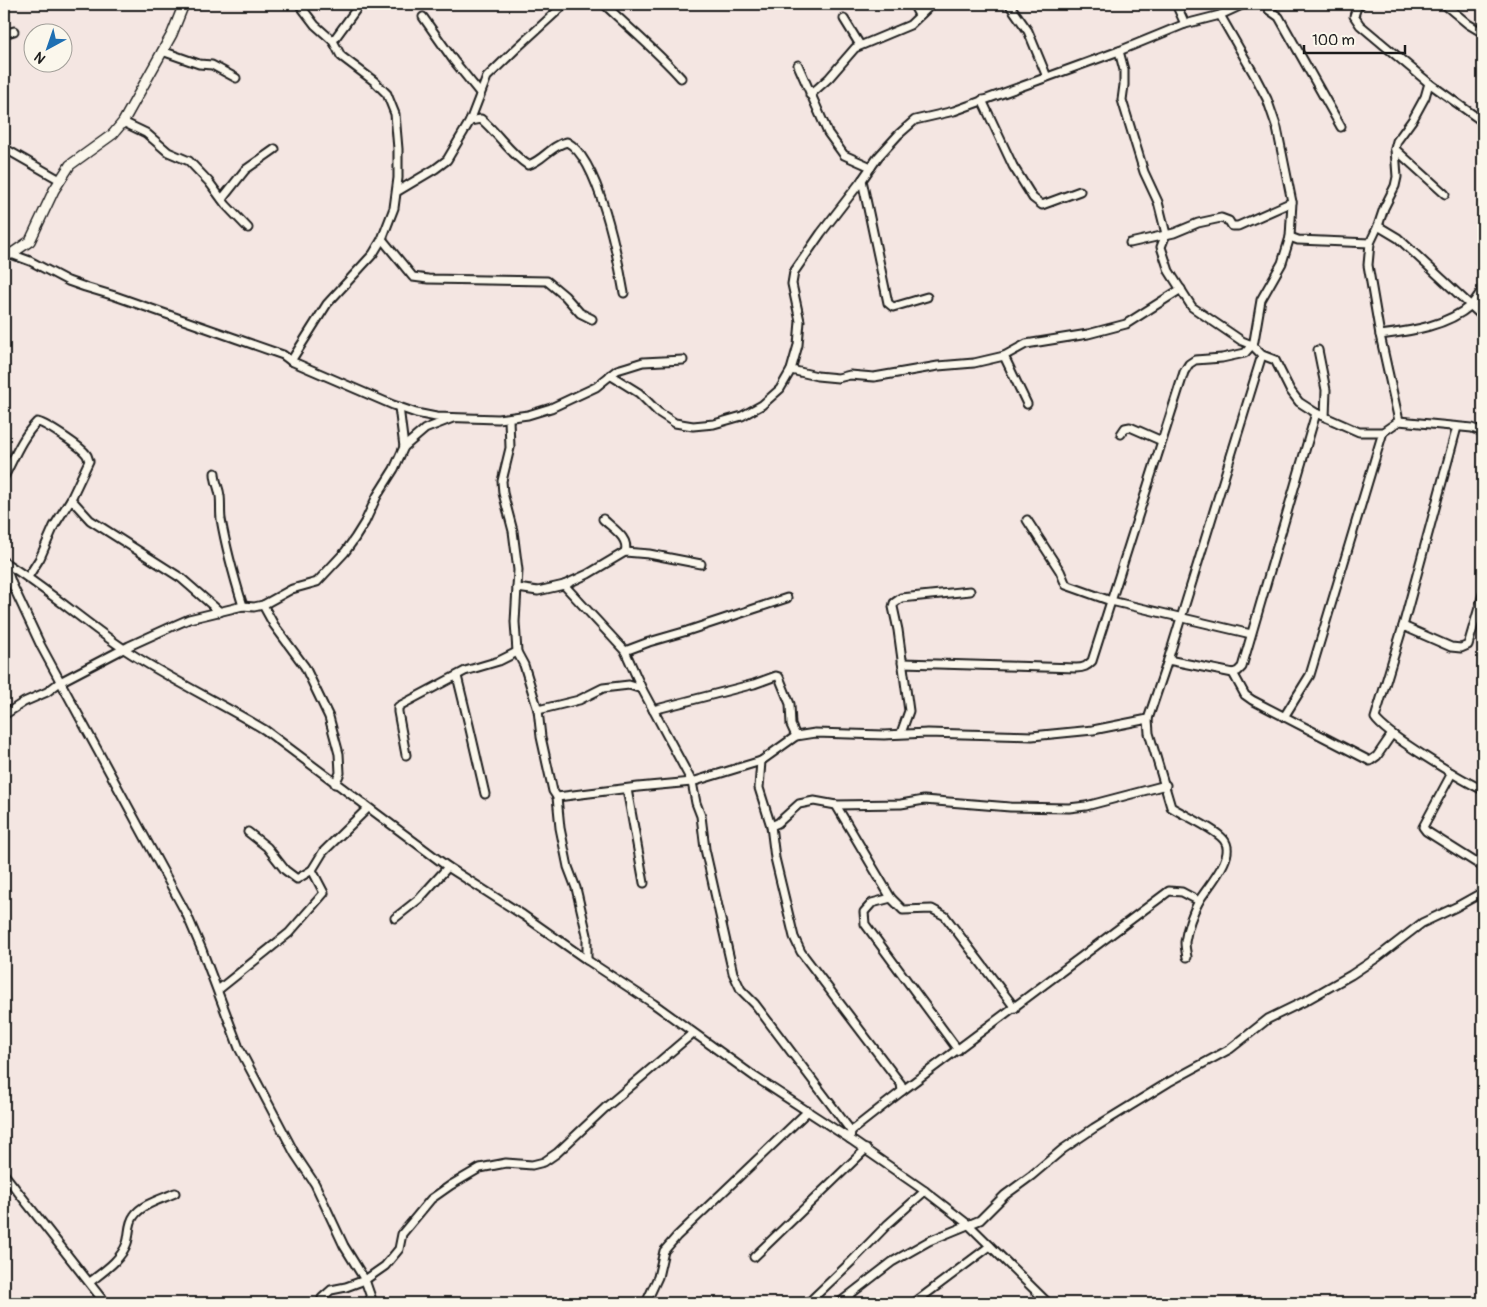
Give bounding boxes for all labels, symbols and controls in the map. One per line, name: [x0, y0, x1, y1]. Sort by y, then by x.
north arrow: [22, 22, 72, 72]
scale bar: [1304, 22, 1406, 54]
text: 100 m: [1312, 31, 1355, 50]
text: N: [31, 48, 49, 67]

